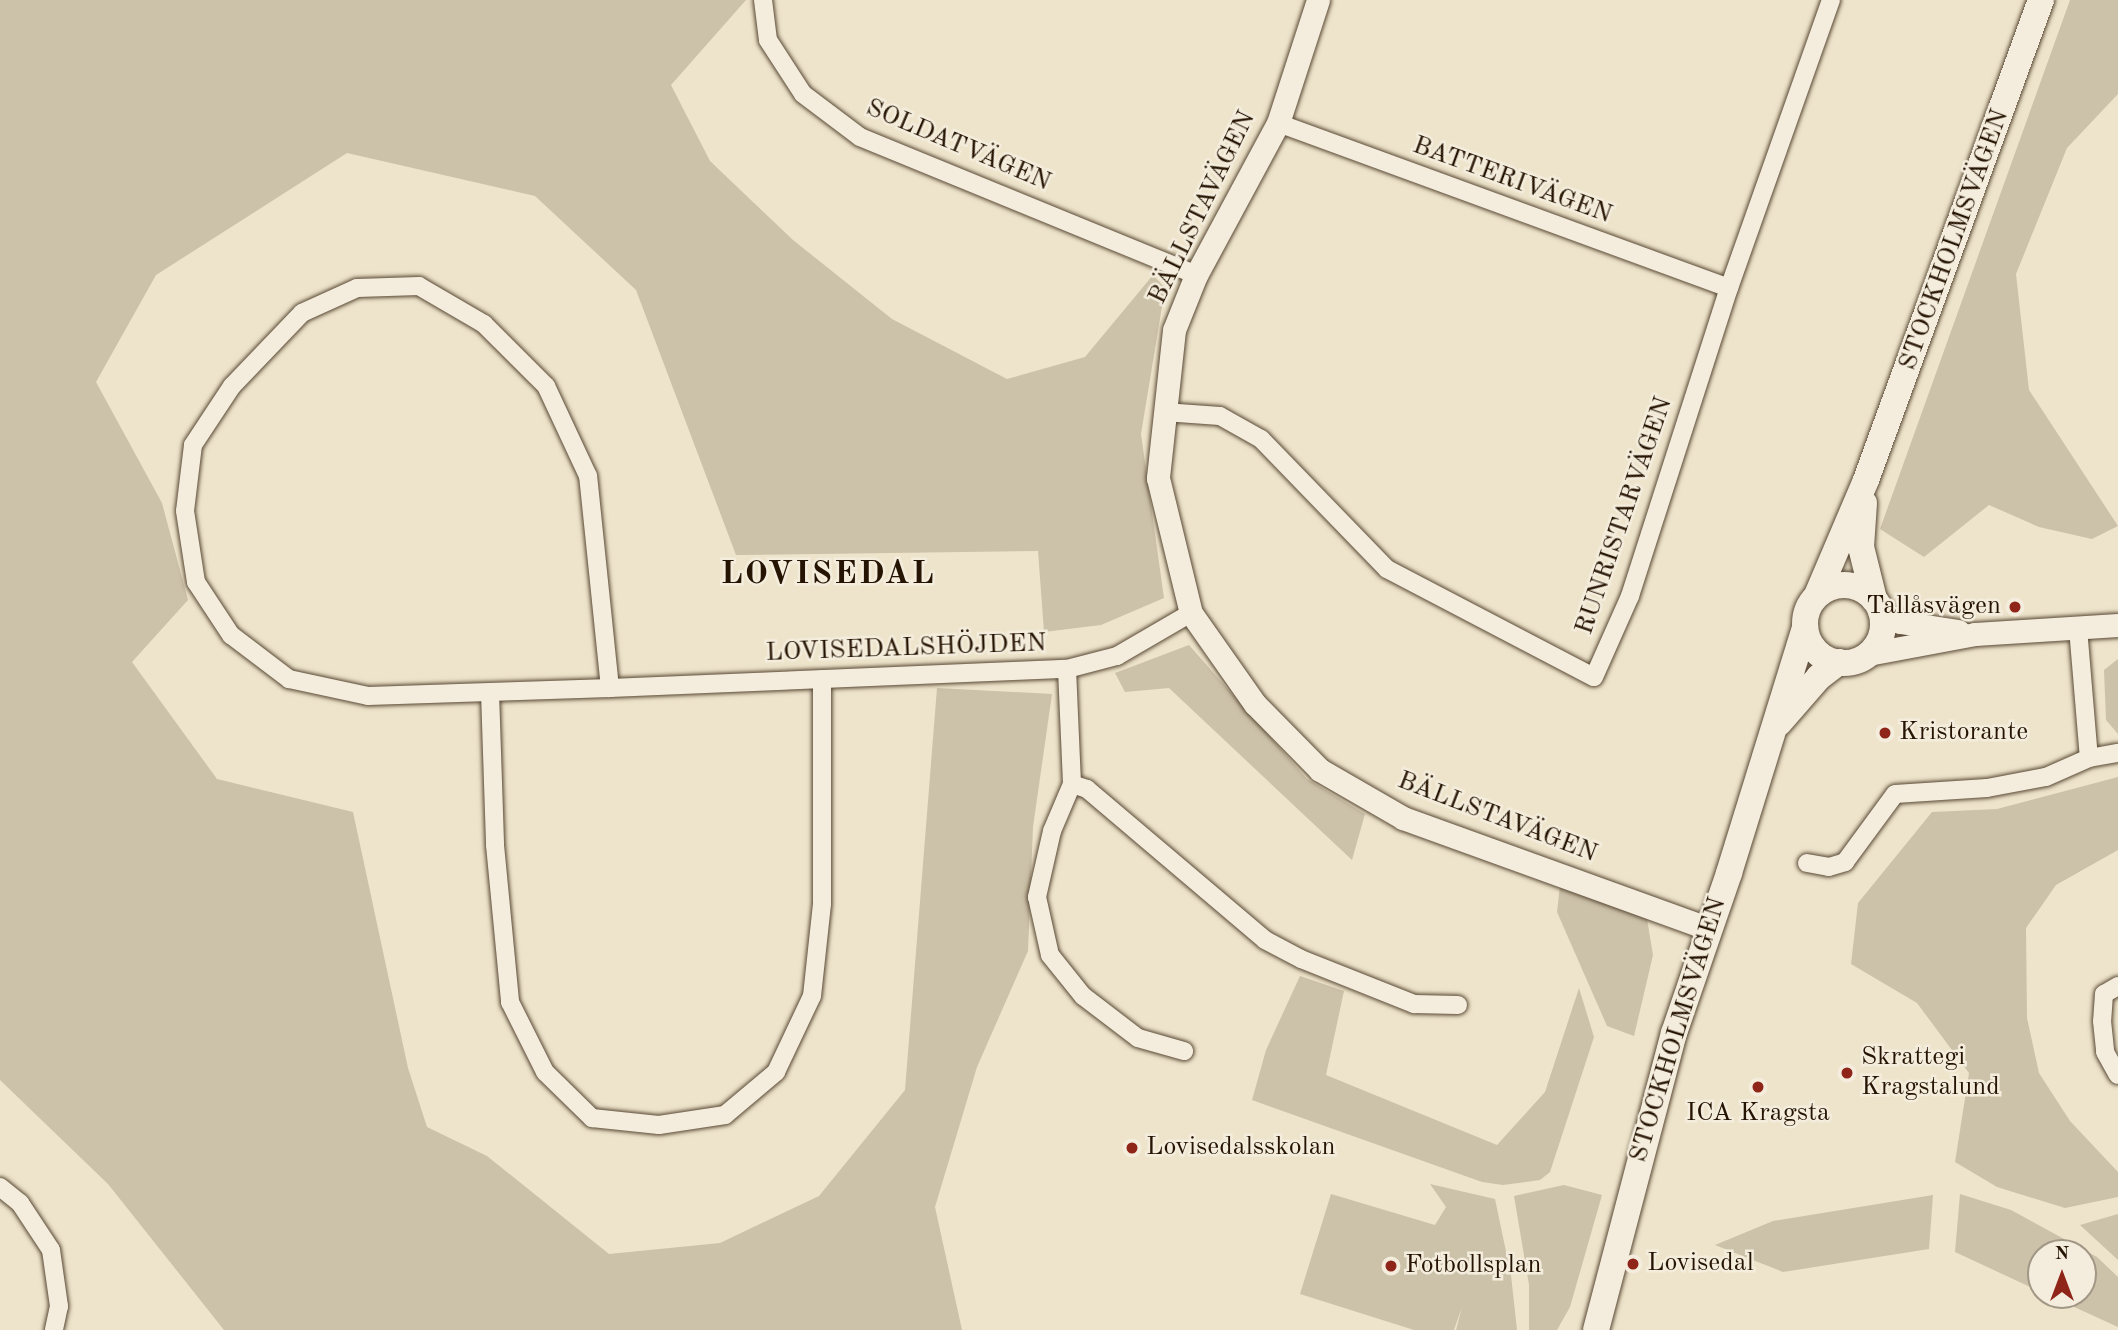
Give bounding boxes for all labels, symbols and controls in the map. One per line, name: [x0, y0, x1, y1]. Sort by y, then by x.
street label: SOLDATVÄGEN: [861, 93, 1055, 199]
street label: STOCKHOLMSVÄGEN: [1893, 105, 2017, 375]
street label: BÄLLSTAVÄGEN: [1143, 106, 1263, 310]
street label: BATTERIVÄGEN: [1408, 130, 1616, 232]
street label: RUNRISTARVÄGEN: [1570, 393, 1680, 639]
district label: LOVISEDAL: [722, 555, 934, 595]
place label: Tallåsvägen: [1866, 591, 2001, 623]
marker: Tallåsvägen: [2007, 599, 2023, 615]
street label: LOVISEDALSHÖJDEN: [765, 629, 1047, 669]
place label: Kristorante: [1899, 717, 2028, 749]
marker: Kristorante: [1877, 725, 1893, 741]
street label: BÄLLSTAVÄGEN: [1393, 766, 1601, 870]
street label: STOCKHOLMSVÄGEN: [1624, 894, 1734, 1166]
place label: Skrattegi Kragstalund: [1861, 1042, 2000, 1104]
marker: Skrattegi Kragstalund: [1839, 1065, 1855, 1081]
marker: ICA Kragsta: [1750, 1079, 1766, 1095]
place label: ICA Kragsta: [1686, 1098, 1830, 1130]
place label: Lovisedalsskolan: [1146, 1132, 1336, 1164]
marker: Lovisedalsskolan: [1124, 1140, 1140, 1156]
north arrow: [2027, 1239, 2097, 1309]
text: N: [2055, 1245, 2069, 1264]
place label: Lovisedal: [1647, 1248, 1754, 1280]
place label: Fotbollsplan: [1405, 1250, 1542, 1282]
marker: Lovisedal: [1625, 1256, 1641, 1272]
marker: Fotbollsplan: [1383, 1258, 1399, 1274]

